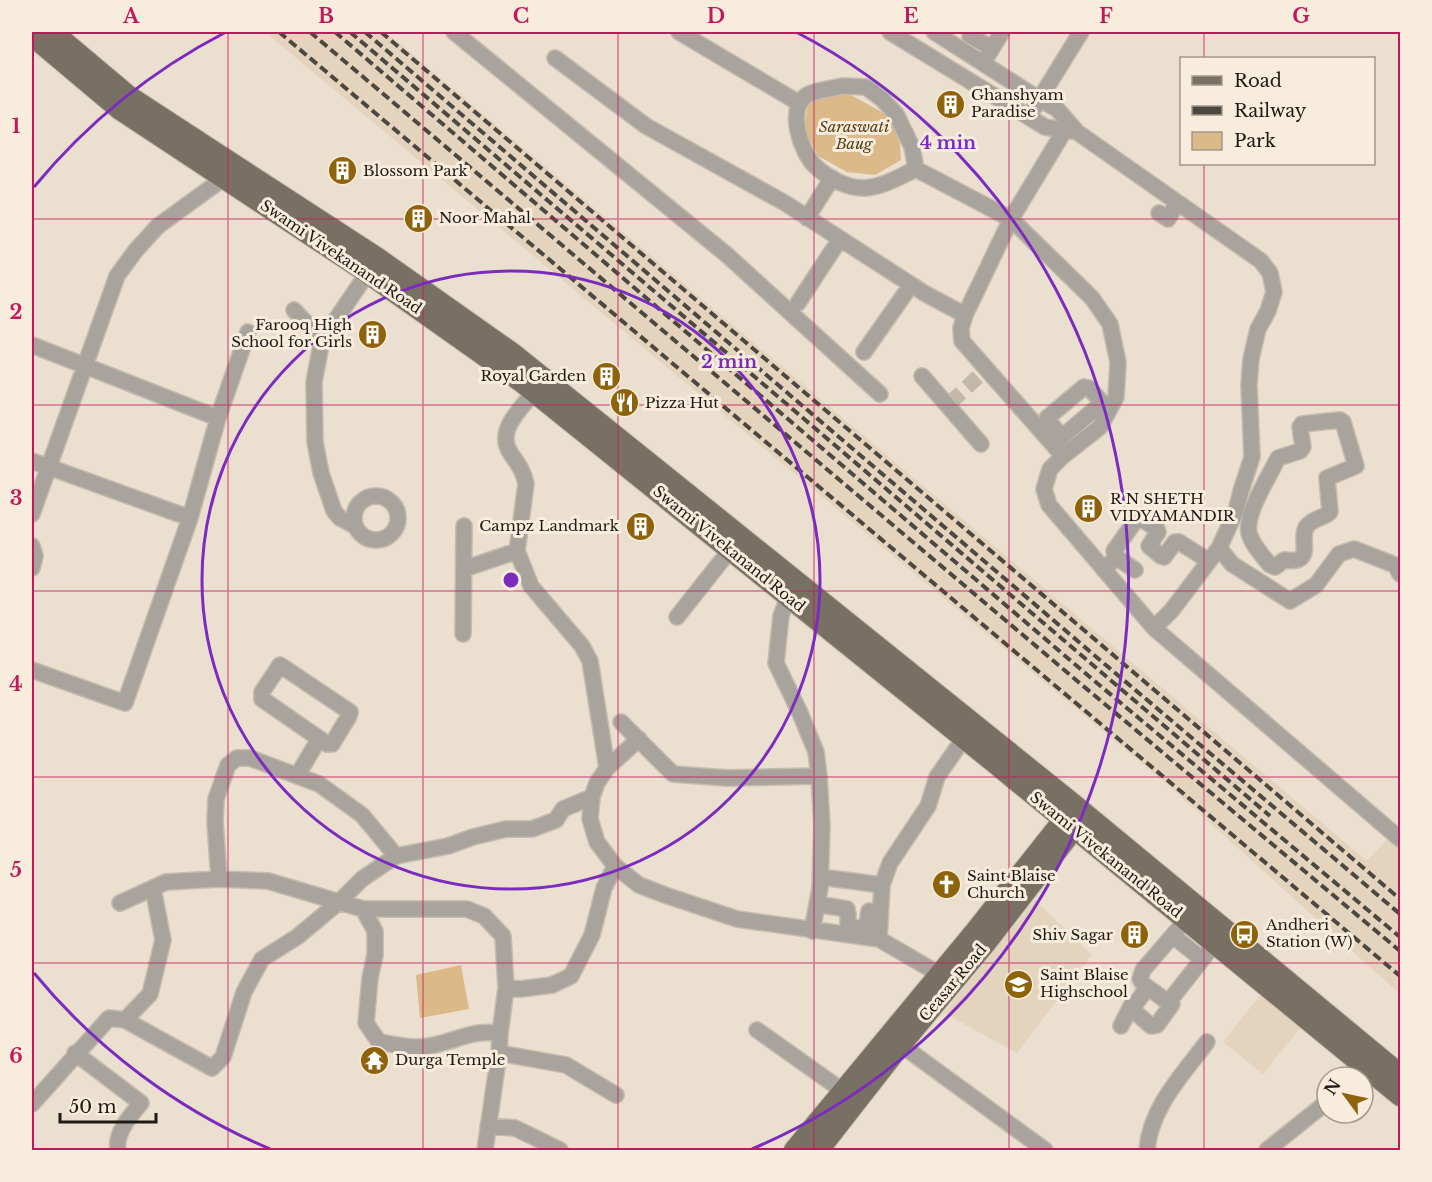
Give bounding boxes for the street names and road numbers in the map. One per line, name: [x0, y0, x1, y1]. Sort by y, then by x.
street label: Swami Vivekanand Road: [257, 196, 425, 318]
street label: Swami Vivekanand Road: [649, 481, 809, 616]
street label: Swami Vivekanand Road: [1026, 787, 1186, 922]
street label: Ceasar Road: [915, 940, 990, 1025]

